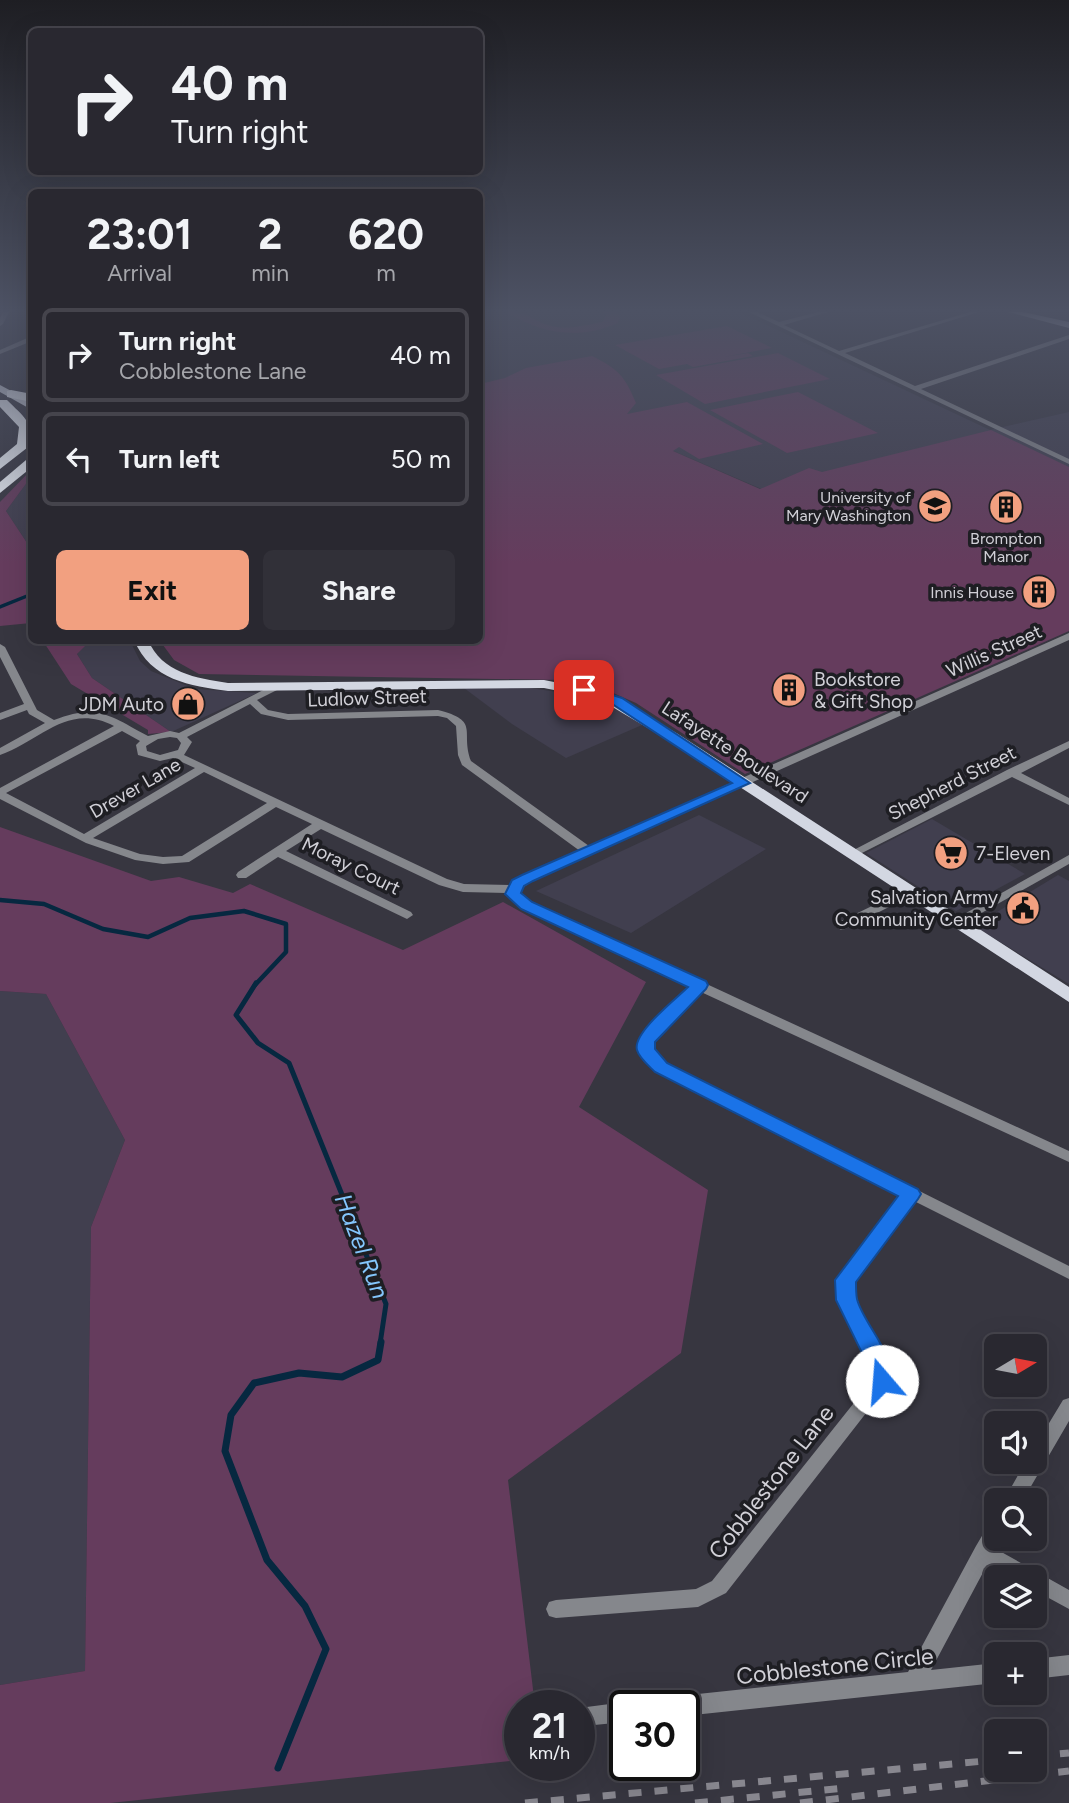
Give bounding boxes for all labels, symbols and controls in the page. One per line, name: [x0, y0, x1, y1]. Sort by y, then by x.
text: 40 m: [171, 53, 288, 112]
icon: right: [56, 56, 147, 147]
text: Turn right: [171, 113, 309, 151]
text: 23:01: [87, 209, 192, 260]
text: 2: [258, 209, 282, 260]
text: 620: [348, 209, 424, 260]
text: Arrival: [107, 259, 172, 287]
text: min: [251, 259, 289, 287]
text: m: [376, 259, 396, 287]
text: Turn right: [119, 325, 236, 357]
icon: right: [60, 336, 98, 374]
text: 40 m: [390, 339, 451, 371]
text: Cobblestone Lane: [119, 357, 306, 385]
icon: left: [60, 440, 98, 478]
text: Turn left: [119, 443, 220, 475]
text: 50 m: [391, 443, 451, 475]
school or university icon: University of Mary Washington: [916, 487, 954, 525]
place label: University of Mary Washington: [786, 488, 911, 525]
building icon: Brompton Manor: [987, 488, 1025, 526]
place label: Brompton Manor: [970, 529, 1042, 566]
button: Exit: [56, 550, 249, 630]
button: Share: [263, 550, 455, 630]
building icon: Innis House: [1020, 573, 1058, 611]
place label: Innis House: [930, 583, 1014, 602]
street label: Willis Street: [943, 620, 1045, 682]
pin: [554, 660, 614, 720]
place label: Bookstore & Gift Shop: [814, 668, 913, 713]
icon: arrive: [565, 671, 603, 709]
building icon: Bookstore & Gift Shop: [770, 671, 808, 709]
street label: Ludlow Street: [307, 684, 427, 712]
shop icon: JDM Auto: [169, 685, 207, 723]
place label: JDM Auto: [79, 693, 164, 716]
street label: Lafayette Boulevard: [657, 696, 813, 808]
street label: Shepherd Street: [884, 741, 1020, 825]
street label: Drever Lane: [85, 753, 185, 823]
street label: Moray Court: [298, 832, 404, 900]
supermarket icon: 7-Eleven: [932, 834, 970, 872]
place label: 7-Eleven: [976, 842, 1050, 865]
place label: Salvation Army Community Center: [835, 886, 999, 931]
public building icon: Salvation Army Community Center: [1004, 889, 1042, 927]
water label: Hazel Run: [329, 1189, 395, 1303]
north arrow: [984, 1334, 1046, 1396]
map controls: [984, 1334, 1047, 1782]
position arrow: [845, 1344, 919, 1418]
street label: Cobblestone Lane: [702, 1400, 840, 1564]
button: sound: [984, 1411, 1047, 1474]
button: search: [984, 1488, 1047, 1551]
button: layers: [984, 1565, 1047, 1628]
street label: Cobblestone Circle: [735, 1642, 935, 1690]
button: +: [984, 1642, 1047, 1705]
speed limit sign: 30: [609, 1690, 700, 1781]
text: 21: [532, 1705, 567, 1747]
button: −: [984, 1719, 1047, 1782]
text: km/h: [529, 1742, 570, 1764]

